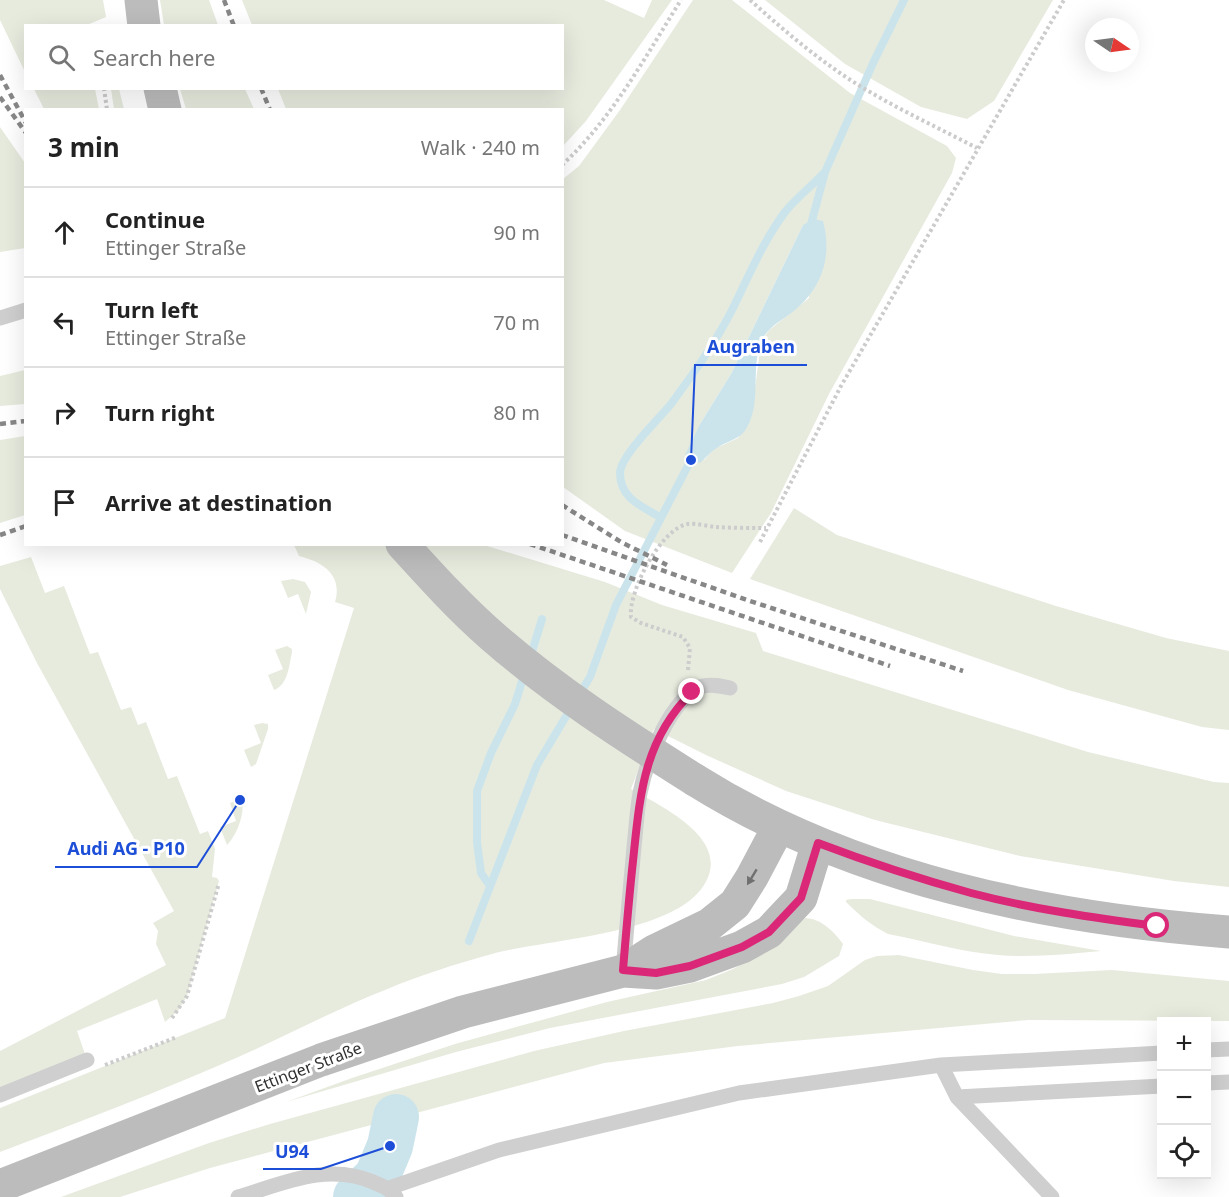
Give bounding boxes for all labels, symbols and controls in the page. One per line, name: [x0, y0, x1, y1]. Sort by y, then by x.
north arrow: [1085, 18, 1139, 72]
search box: [24, 24, 564, 90]
icon: search: [45, 41, 78, 74]
text: Search here: [93, 42, 215, 72]
text: 3 min: [48, 129, 120, 165]
text: Walk · 240 m: [421, 134, 540, 161]
text: Continue: [105, 204, 205, 234]
icon: ahead: [48, 216, 81, 249]
text: 90 m: [493, 219, 540, 246]
text: Ettinger Straße: [105, 234, 246, 261]
text: Turn left: [105, 294, 199, 324]
icon: left: [48, 306, 81, 339]
text: 70 m: [493, 309, 540, 336]
text: Ettinger Straße: [105, 324, 246, 351]
callout: Augraben: [695, 329, 807, 365]
text: Augraben: [707, 334, 795, 358]
icon: right: [48, 396, 81, 429]
text: Turn right: [105, 397, 215, 427]
text: 80 m: [493, 399, 540, 426]
icon: arrive: [48, 486, 81, 519]
text: Arrive at destination: [105, 487, 332, 517]
route end: [678, 678, 704, 704]
callout: Audi AG - P10: [55, 831, 197, 867]
text: Audi AG - P10: [67, 836, 185, 860]
one-way arrow: [746, 869, 757, 885]
route start: [1143, 912, 1169, 938]
map controls: [1157, 1017, 1211, 1179]
button: +: [1157, 1017, 1211, 1071]
street label: Ettinger Straße: [251, 1036, 365, 1098]
button: −: [1157, 1071, 1211, 1125]
button: locate: [1157, 1125, 1211, 1179]
callout: U94: [263, 1133, 321, 1169]
text: U94: [275, 1139, 309, 1163]

